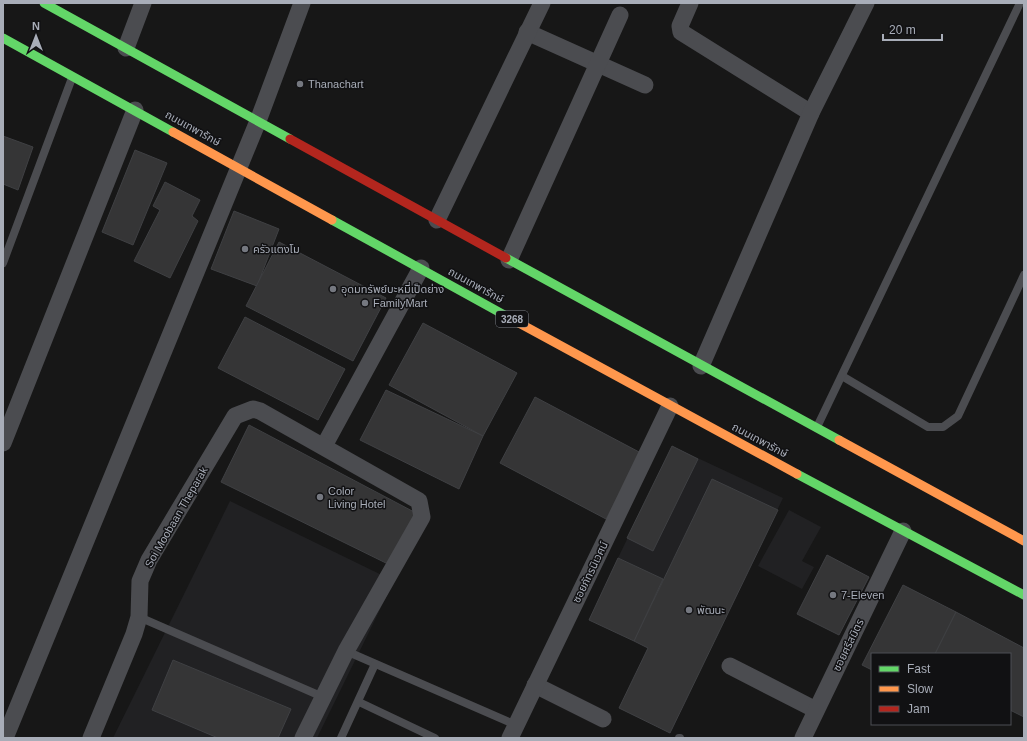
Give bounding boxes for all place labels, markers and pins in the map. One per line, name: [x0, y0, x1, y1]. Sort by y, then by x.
place label: Thanachart: [308, 78, 364, 90]
marker: Thanachart: [295, 79, 305, 89]
place label: ครัวแตงโม: [253, 243, 300, 255]
marker: ครัวแตงโม: [240, 244, 250, 254]
place label: อุดมทรัพย์บะหมี่เป็ดย่าง: [341, 281, 444, 296]
marker: อุดมทรัพย์บะหมี่เป็ดย่าง: [328, 284, 338, 294]
place label: FamilyMart: [373, 297, 427, 309]
marker: FamilyMart: [360, 298, 370, 308]
place label: Color Living Hotel: [328, 485, 385, 510]
marker: Color Living Hotel: [315, 492, 325, 502]
place label: 7-Eleven: [841, 589, 884, 601]
marker: 7-Eleven: [828, 590, 838, 600]
place label: พัฒนะ: [697, 604, 725, 616]
marker: พัฒนะ: [684, 605, 694, 615]

